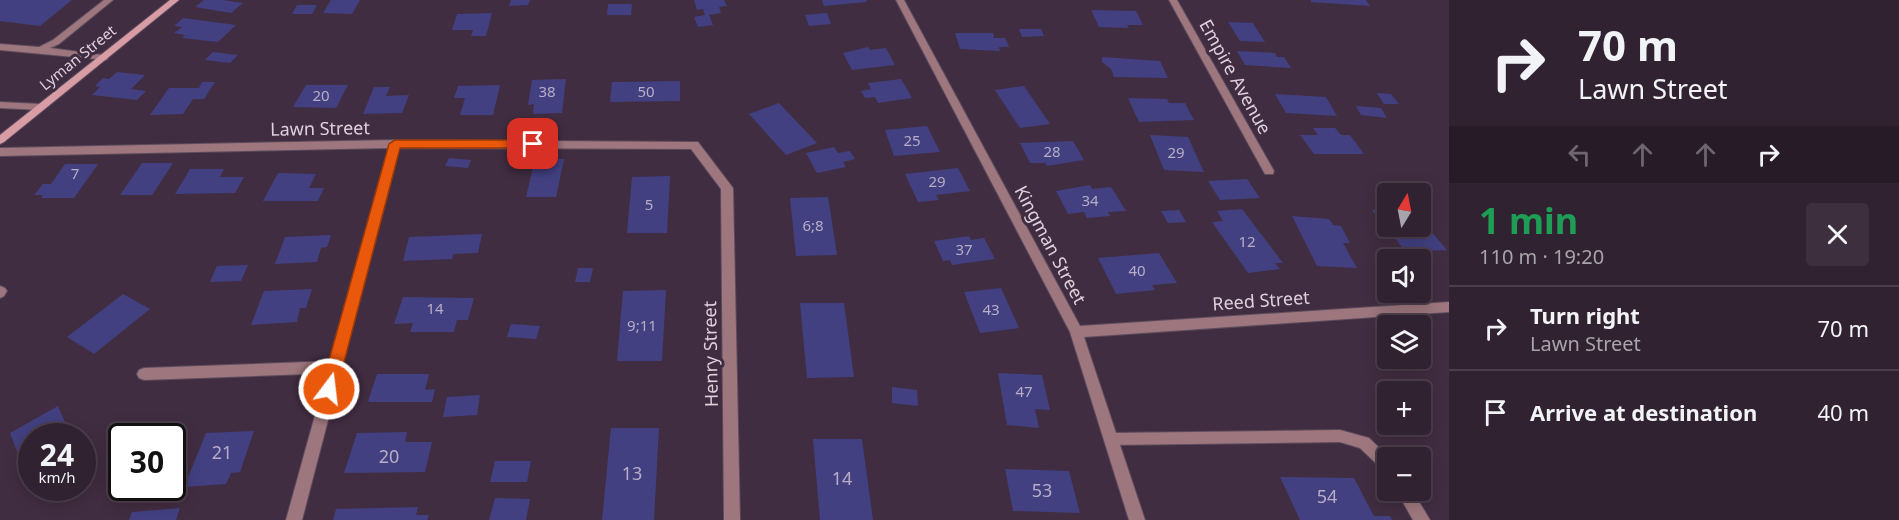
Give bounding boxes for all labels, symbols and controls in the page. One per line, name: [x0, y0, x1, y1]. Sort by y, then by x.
street label: Empire Avenue: [1194, 15, 1277, 138]
text: 70 m: [1578, 16, 1678, 73]
street label: Lyman Street: [35, 20, 120, 94]
icon: right: [1479, 24, 1557, 102]
text: Lawn Street: [1578, 70, 1728, 107]
house number: 38: [538, 81, 556, 101]
house number: 50: [637, 81, 655, 101]
house number: 20: [312, 85, 330, 105]
street label: Lawn Street: [270, 115, 371, 141]
pin: [507, 118, 558, 169]
icon: arrive: [516, 127, 549, 160]
house number: 25: [903, 130, 921, 150]
icon: left: [1563, 138, 1596, 171]
icon: ahead: [1626, 138, 1659, 171]
icon: ahead: [1689, 138, 1722, 171]
icon: right: [1752, 138, 1785, 171]
house number: 28: [1043, 141, 1061, 161]
house number: 29: [1167, 142, 1185, 162]
house number: 7: [71, 163, 79, 183]
house number: 29: [928, 171, 946, 191]
street label: Kingman Street: [1010, 181, 1092, 308]
north arrow: [1377, 183, 1431, 237]
map controls: [1377, 183, 1431, 501]
house number: 34: [1081, 190, 1099, 210]
house number: 5: [645, 194, 653, 214]
text: 1 min: [1479, 196, 1578, 245]
button: close: [1806, 203, 1869, 266]
house number: 6;8: [802, 215, 824, 235]
house number: 12: [1238, 231, 1256, 251]
house number: 37: [955, 239, 973, 259]
text: 110 m · 19:20: [1479, 243, 1604, 270]
button: sound: [1377, 249, 1431, 303]
house number: 40: [1128, 260, 1146, 280]
street label: Reed Street: [1211, 285, 1311, 315]
house number: 14: [426, 298, 444, 318]
house number: 43: [982, 299, 1000, 319]
street label: Henry Street: [697, 300, 723, 407]
text: Turn right: [1530, 300, 1640, 330]
icon: right: [1479, 312, 1512, 345]
text: 70 m: [1818, 313, 1869, 343]
house number: 9;11: [627, 315, 657, 335]
button: layers: [1377, 315, 1431, 369]
text: Lawn Street: [1530, 330, 1641, 357]
position arrow: [297, 357, 361, 421]
house number: 47: [1015, 381, 1033, 401]
button: +: [1377, 381, 1431, 435]
icon: arrive: [1479, 396, 1512, 429]
text: Arrive at destination: [1530, 397, 1757, 427]
text: 40 m: [1818, 397, 1869, 427]
speed limit sign: 30: [108, 423, 186, 501]
text: 24: [40, 434, 74, 475]
house number: 21: [212, 440, 232, 464]
house number: 20: [379, 444, 399, 468]
button: −: [1377, 447, 1431, 501]
house number: 13: [622, 461, 642, 485]
house number: 14: [832, 466, 852, 490]
text: km/h: [39, 467, 75, 487]
house number: 53: [1032, 478, 1052, 502]
house number: 54: [1317, 484, 1337, 508]

